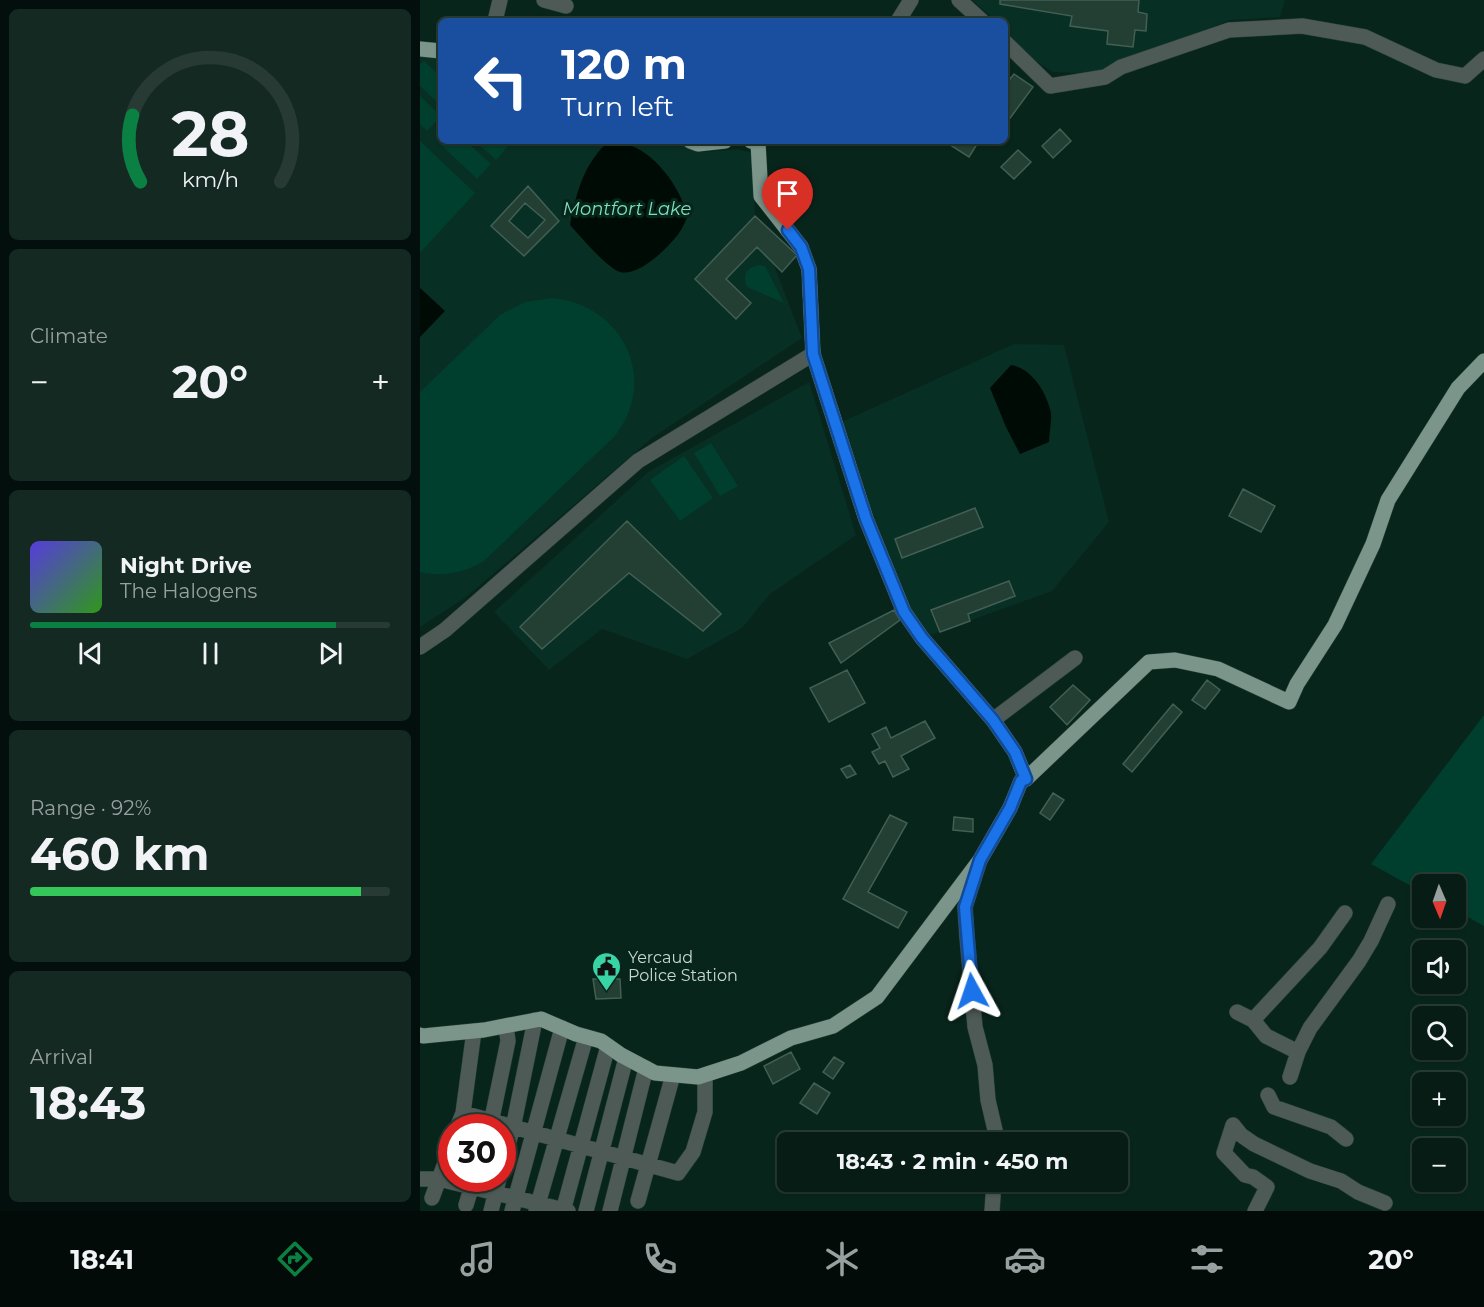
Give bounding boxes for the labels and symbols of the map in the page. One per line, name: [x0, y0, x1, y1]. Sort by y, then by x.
pin: [762, 168, 813, 230]
water label: Montfort Lake: [563, 198, 691, 220]
north arrow: [1412, 874, 1466, 928]
place label: Yercaud Police Station: [628, 948, 738, 985]
public building icon: Yercaud Police Station: [591, 950, 623, 992]
position arrow: [940, 959, 1004, 1023]
speed limit sign: 30: [438, 1114, 516, 1192]

